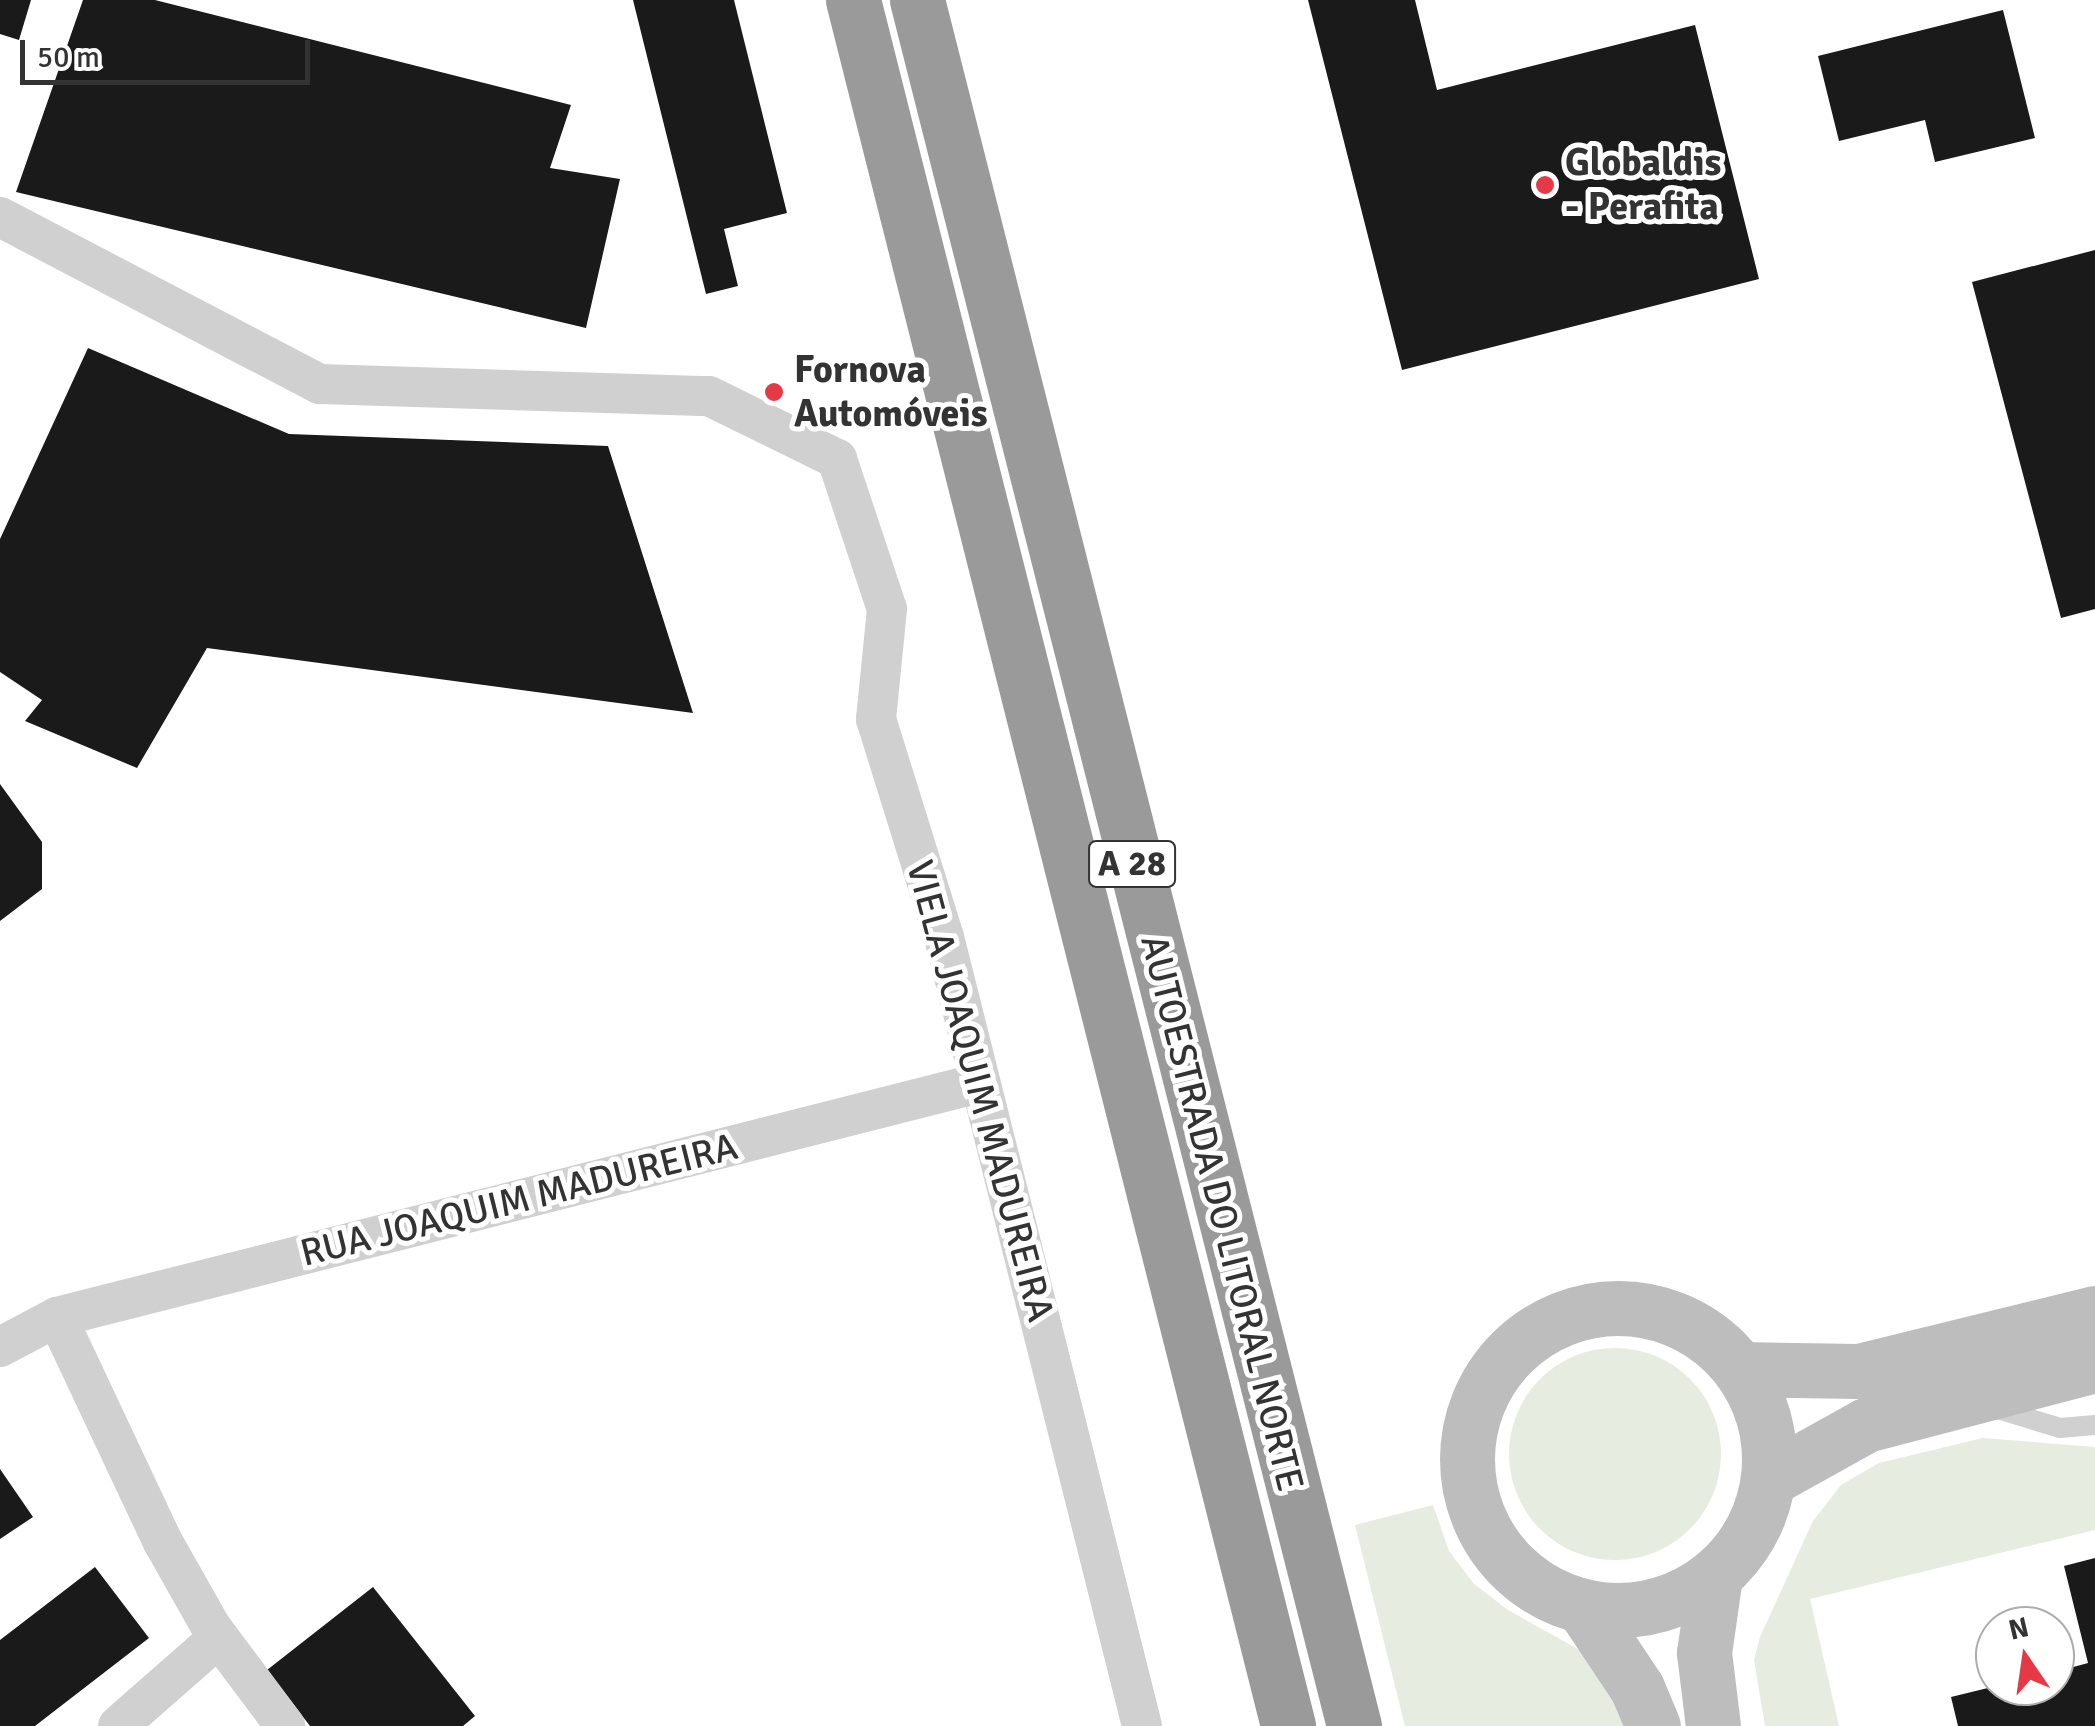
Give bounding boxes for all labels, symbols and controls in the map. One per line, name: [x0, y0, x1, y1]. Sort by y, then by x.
scale bar: [25, 20, 315, 82]
text: 50 m: [37, 39, 100, 76]
place label: Globaldis - Perafita: [1565, 140, 1721, 230]
marker: Globaldis - Perafita: [1534, 174, 1556, 196]
place label: Fornova Automóveis: [794, 347, 988, 436]
marker: Fornova Automóveis: [763, 381, 785, 403]
road number: A 28: [1087, 834, 1177, 894]
street label: VIELA JOAQUIM MADUREIRA: [896, 855, 1064, 1327]
street label: AUTOESTRADA DO LITORAL NORTE: [1131, 930, 1313, 1496]
street label: RUA JOAQUIM MADUREIRA: [296, 1124, 742, 1276]
north arrow: [1975, 1606, 2075, 1706]
text: N: [2005, 1610, 2032, 1647]

